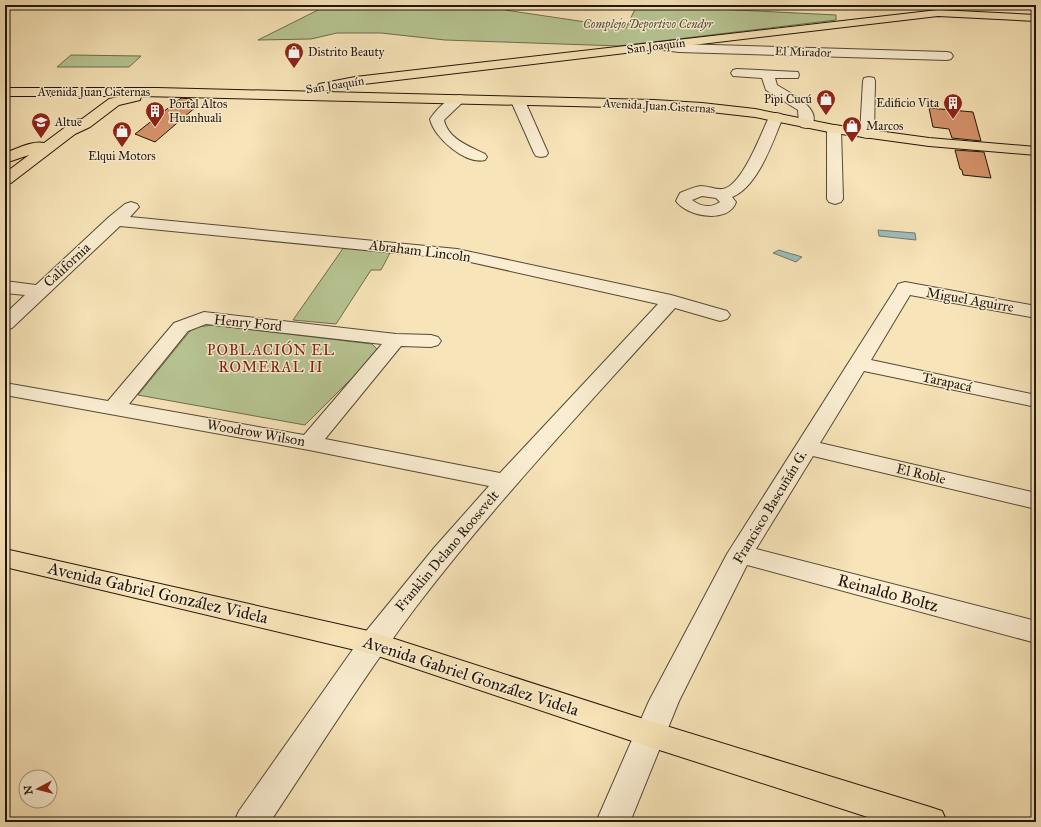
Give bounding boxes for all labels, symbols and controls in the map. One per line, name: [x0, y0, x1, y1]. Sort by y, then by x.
park label: Complejo Deportivo Cendyr: [583, 17, 714, 32]
street label: San Joaquín: [626, 35, 687, 58]
shop icon: Distrito Beauty: [283, 41, 305, 69]
street label: El Mirador: [775, 44, 832, 60]
place label: Distrito Beauty: [308, 45, 385, 59]
street label: San Joaquín: [305, 73, 366, 97]
street label: Avenida Juan Cisternas: [37, 85, 150, 100]
shop icon: Pipi Cucú: [815, 88, 837, 116]
place label: Pipi Cucú: [764, 92, 813, 106]
building icon: Edificio Vita: [942, 92, 964, 120]
street label: Avenida Juan Cisternas: [602, 96, 715, 117]
place label: Edificio Vita: [876, 96, 940, 110]
place label: Portal Altos Huanhuali: [169, 97, 227, 125]
building icon: Portal Altos Huanhuali: [144, 100, 166, 128]
school or university icon: Altue: [30, 111, 52, 139]
place label: Altue: [54, 115, 82, 129]
shop icon: Marcos: [841, 115, 863, 143]
place label: Marcos: [866, 119, 903, 133]
shop icon: Elqui Motors: [111, 120, 133, 148]
place label: Elqui Motors: [88, 149, 156, 164]
street label: Abraham Lincoln: [367, 236, 472, 266]
street label: California: [40, 239, 94, 291]
street label: Miguel Aguirre: [925, 284, 1015, 316]
street label: Henry Ford: [213, 311, 283, 335]
district label: POBLACIÓN EL ROMERAL II: [207, 340, 335, 376]
street label: Tarapacá: [920, 368, 974, 396]
street label: Woodrow Wilson: [206, 416, 307, 450]
street label: Francisco Bascuñán G.: [729, 447, 811, 567]
street label: El Roble: [895, 460, 947, 488]
street label: Franklin Delano Roosevelt: [391, 487, 503, 615]
street label: Avenida Gabriel González Videla: [45, 557, 271, 629]
street label: Reinaldo Boltz: [835, 569, 941, 617]
street label: Avenida Gabriel González Videla: [360, 631, 582, 721]
north arrow: [18, 769, 58, 809]
text: N: [21, 784, 36, 796]

